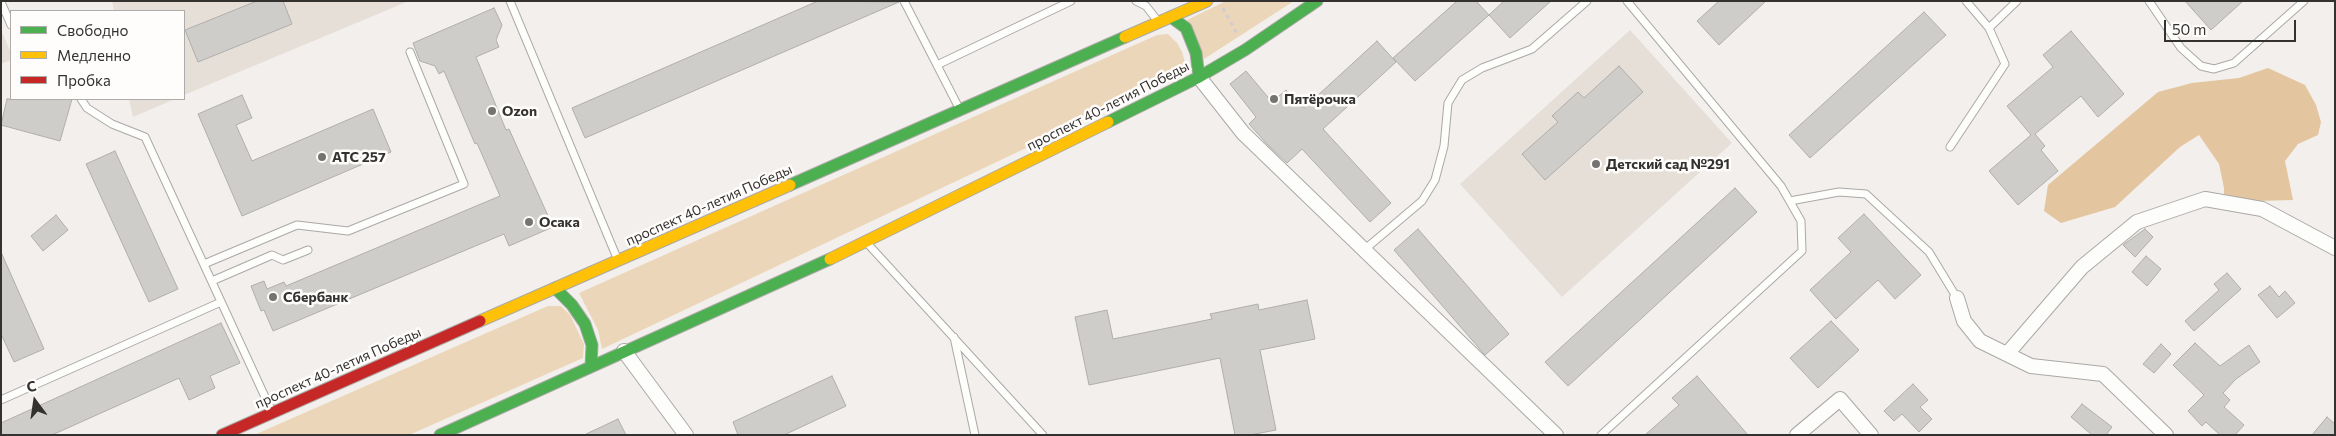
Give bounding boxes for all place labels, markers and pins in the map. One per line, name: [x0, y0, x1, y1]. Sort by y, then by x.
place label: Пятёрочка: [1284, 91, 1356, 107]
marker: Пятёрочка: [1268, 93, 1280, 105]
place label: Ozon: [502, 103, 537, 119]
marker: Ozon: [486, 105, 498, 117]
place label: АТС 257: [332, 149, 386, 165]
marker: АТС 257: [316, 151, 328, 163]
place label: Детский сад №291: [1606, 156, 1730, 172]
marker: Детский сад №291: [1590, 158, 1602, 170]
place label: Осака: [539, 214, 580, 230]
marker: Осака: [523, 216, 535, 228]
place label: Сбербанк: [283, 289, 348, 305]
marker: Сбербанк: [267, 291, 279, 303]

